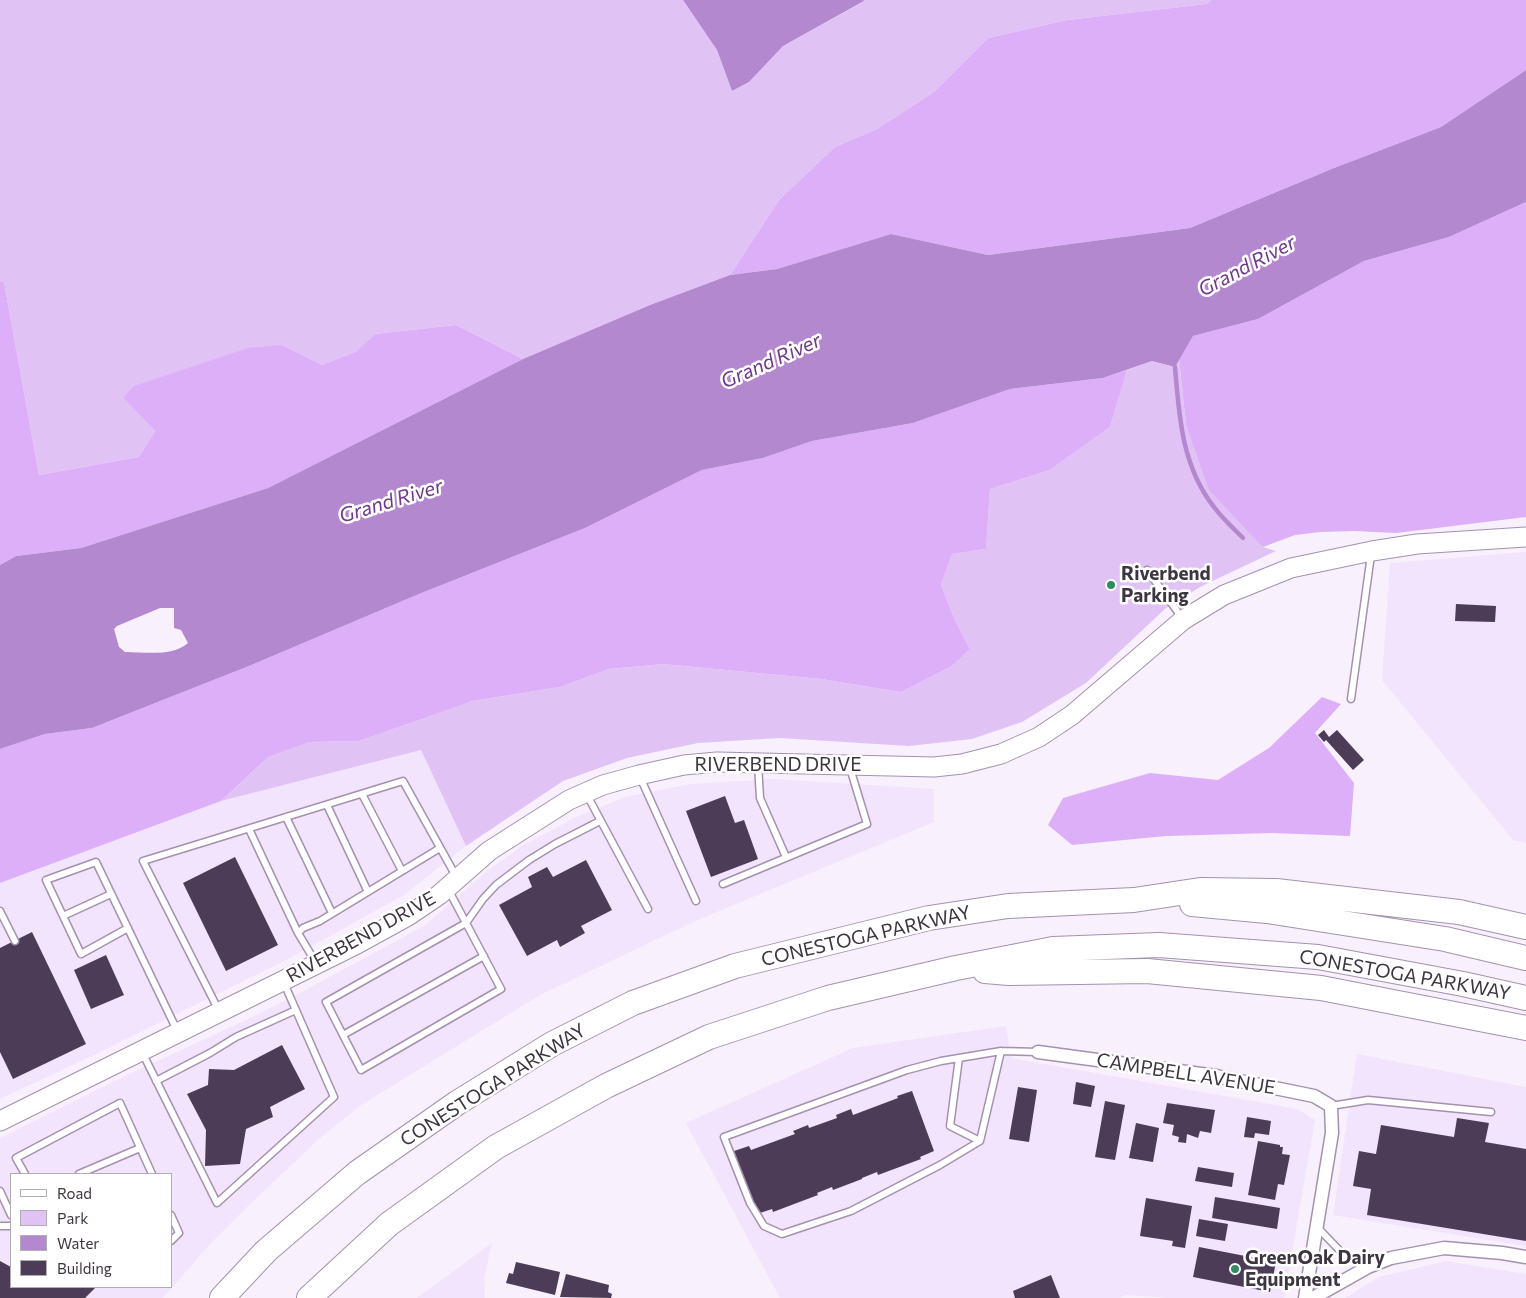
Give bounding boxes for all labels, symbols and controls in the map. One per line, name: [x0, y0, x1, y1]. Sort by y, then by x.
water label: Grand River: [1194, 230, 1300, 302]
water label: Grand River: [717, 328, 825, 394]
water label: Grand River: [336, 474, 446, 528]
place label: Riverbend Parking: [1121, 563, 1211, 607]
marker: Riverbend Parking: [1105, 579, 1117, 591]
street label: RIVERBEND DRIVE: [695, 754, 861, 776]
street label: RIVERBEND DRIVE: [282, 887, 440, 987]
street label: CONESTOGA PARKWAY: [759, 901, 973, 971]
street label: CONESTOGA PARKWAY: [1298, 945, 1512, 1005]
street label: CONESTOGA PARKWAY: [396, 1019, 590, 1151]
street label: CAMPBELL AVENUE: [1095, 1049, 1277, 1099]
legend: [10, 1173, 172, 1288]
text: Road: [57, 1184, 92, 1202]
text: Park: [57, 1209, 88, 1227]
text: Water: [57, 1234, 99, 1252]
place label: GreenOak Dairy Equipment: [1245, 1247, 1385, 1291]
text: Building: [57, 1259, 112, 1277]
marker: GreenOak Dairy Equipment: [1229, 1263, 1241, 1275]

